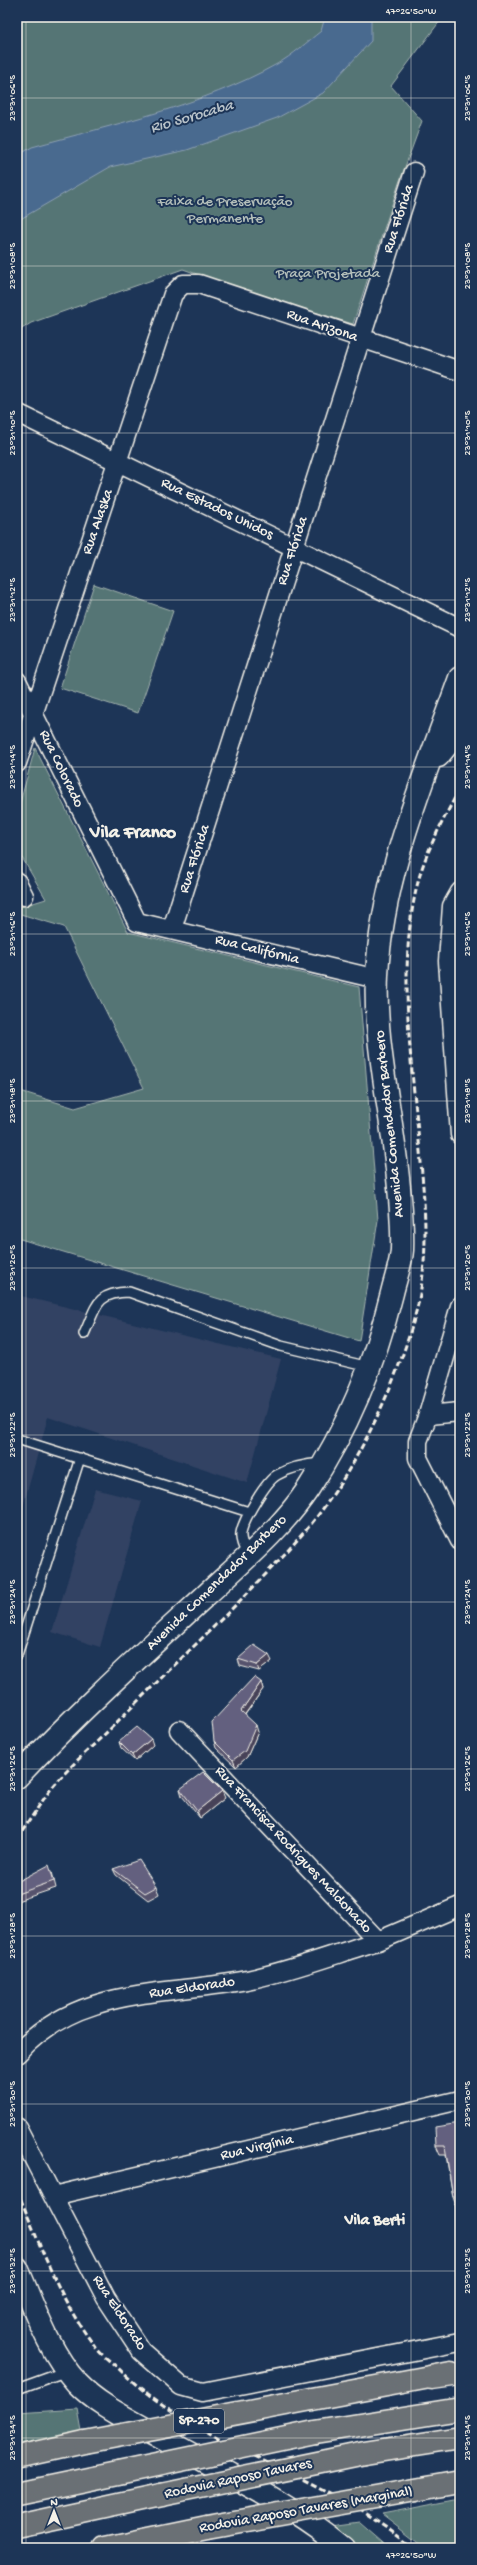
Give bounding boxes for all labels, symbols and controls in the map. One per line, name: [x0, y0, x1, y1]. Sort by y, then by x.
text: 47°26'50"W: [386, 6, 437, 18]
text: 23°31'06"S: [7, 75, 19, 121]
text: 23°31'06"S: [462, 75, 474, 121]
water label: Rio Sorocaba: [148, 97, 237, 139]
street label: Rua Flórida: [379, 182, 419, 256]
park label: Faixa de Preservação Permanente: [156, 193, 293, 228]
text: 23°31'08"S: [7, 242, 19, 289]
text: 23°31'08"S: [462, 242, 474, 289]
park label: Praça Projetada: [275, 265, 381, 283]
street label: Rua Arizona: [284, 305, 361, 347]
text: 23°31'10"S: [7, 410, 19, 455]
text: 23°31'10"S: [462, 410, 474, 455]
street label: Rua Estados Unidos: [158, 474, 277, 544]
street label: Rua Alaska: [78, 486, 118, 557]
street label: Rua Flórida: [273, 514, 313, 588]
text: 23°31'12"S: [7, 578, 19, 622]
text: 23°31'12"S: [462, 578, 474, 622]
street label: Rua Colorado: [34, 727, 88, 811]
text: 23°31'14"S: [7, 745, 19, 789]
text: 23°31'14"S: [462, 745, 474, 789]
district label: Vila Franco: [89, 822, 176, 845]
street label: Rua Flórida: [175, 822, 215, 896]
text: 23°31'16"S: [7, 912, 19, 956]
text: 23°31'16"S: [462, 912, 474, 956]
street label: Rua Califórnia: [213, 931, 302, 969]
street label: Avenida Comendador Barbero: [371, 1029, 409, 1219]
text: 23°31'18"S: [7, 1078, 19, 1123]
text: 23°31'18"S: [462, 1078, 474, 1123]
text: 23°31'20"S: [7, 1245, 19, 1291]
text: 23°31'20"S: [462, 1245, 474, 1291]
text: 23°31'22"S: [7, 1412, 19, 1457]
text: 23°31'22"S: [462, 1412, 474, 1457]
street label: Avenida Comendador Barbero: [143, 1511, 291, 1655]
text: 23°31'24"S: [7, 1579, 19, 1624]
text: 23°31'24"S: [462, 1579, 474, 1624]
text: 23°31'26"S: [7, 1746, 19, 1792]
text: 23°31'26"S: [462, 1746, 474, 1792]
street label: Rua Francisca Rodrigues Maldonado: [211, 1763, 375, 1938]
text: 23°31'28"S: [7, 1913, 19, 1959]
text: 23°31'28"S: [462, 1913, 474, 1959]
street label: Rua Eldorado: [148, 1973, 236, 2003]
text: 23°31'30"S: [7, 2081, 19, 2127]
text: 23°31'30"S: [462, 2081, 474, 2127]
street label: Rua Virgínia: [219, 2131, 296, 2165]
district label: Vila Berti: [344, 2212, 406, 2231]
text: 23°31'32"S: [7, 2248, 19, 2294]
text: 23°31'32"S: [462, 2248, 474, 2294]
street label: Rua Eldorado: [88, 2272, 150, 2354]
road number: SP-270: [174, 2409, 224, 2433]
text: 23°31'34"S: [7, 2415, 19, 2461]
text: 23°31'34"S: [462, 2415, 474, 2461]
street label: Rodovia Raposo Tavares: [163, 2455, 314, 2503]
street label: Rodovia Raposo Tavares (Marginal): [198, 2482, 414, 2538]
north arrow: [34, 2491, 74, 2531]
text: N: [50, 2497, 58, 2509]
text: 47°26'50"W: [386, 2550, 437, 2562]

